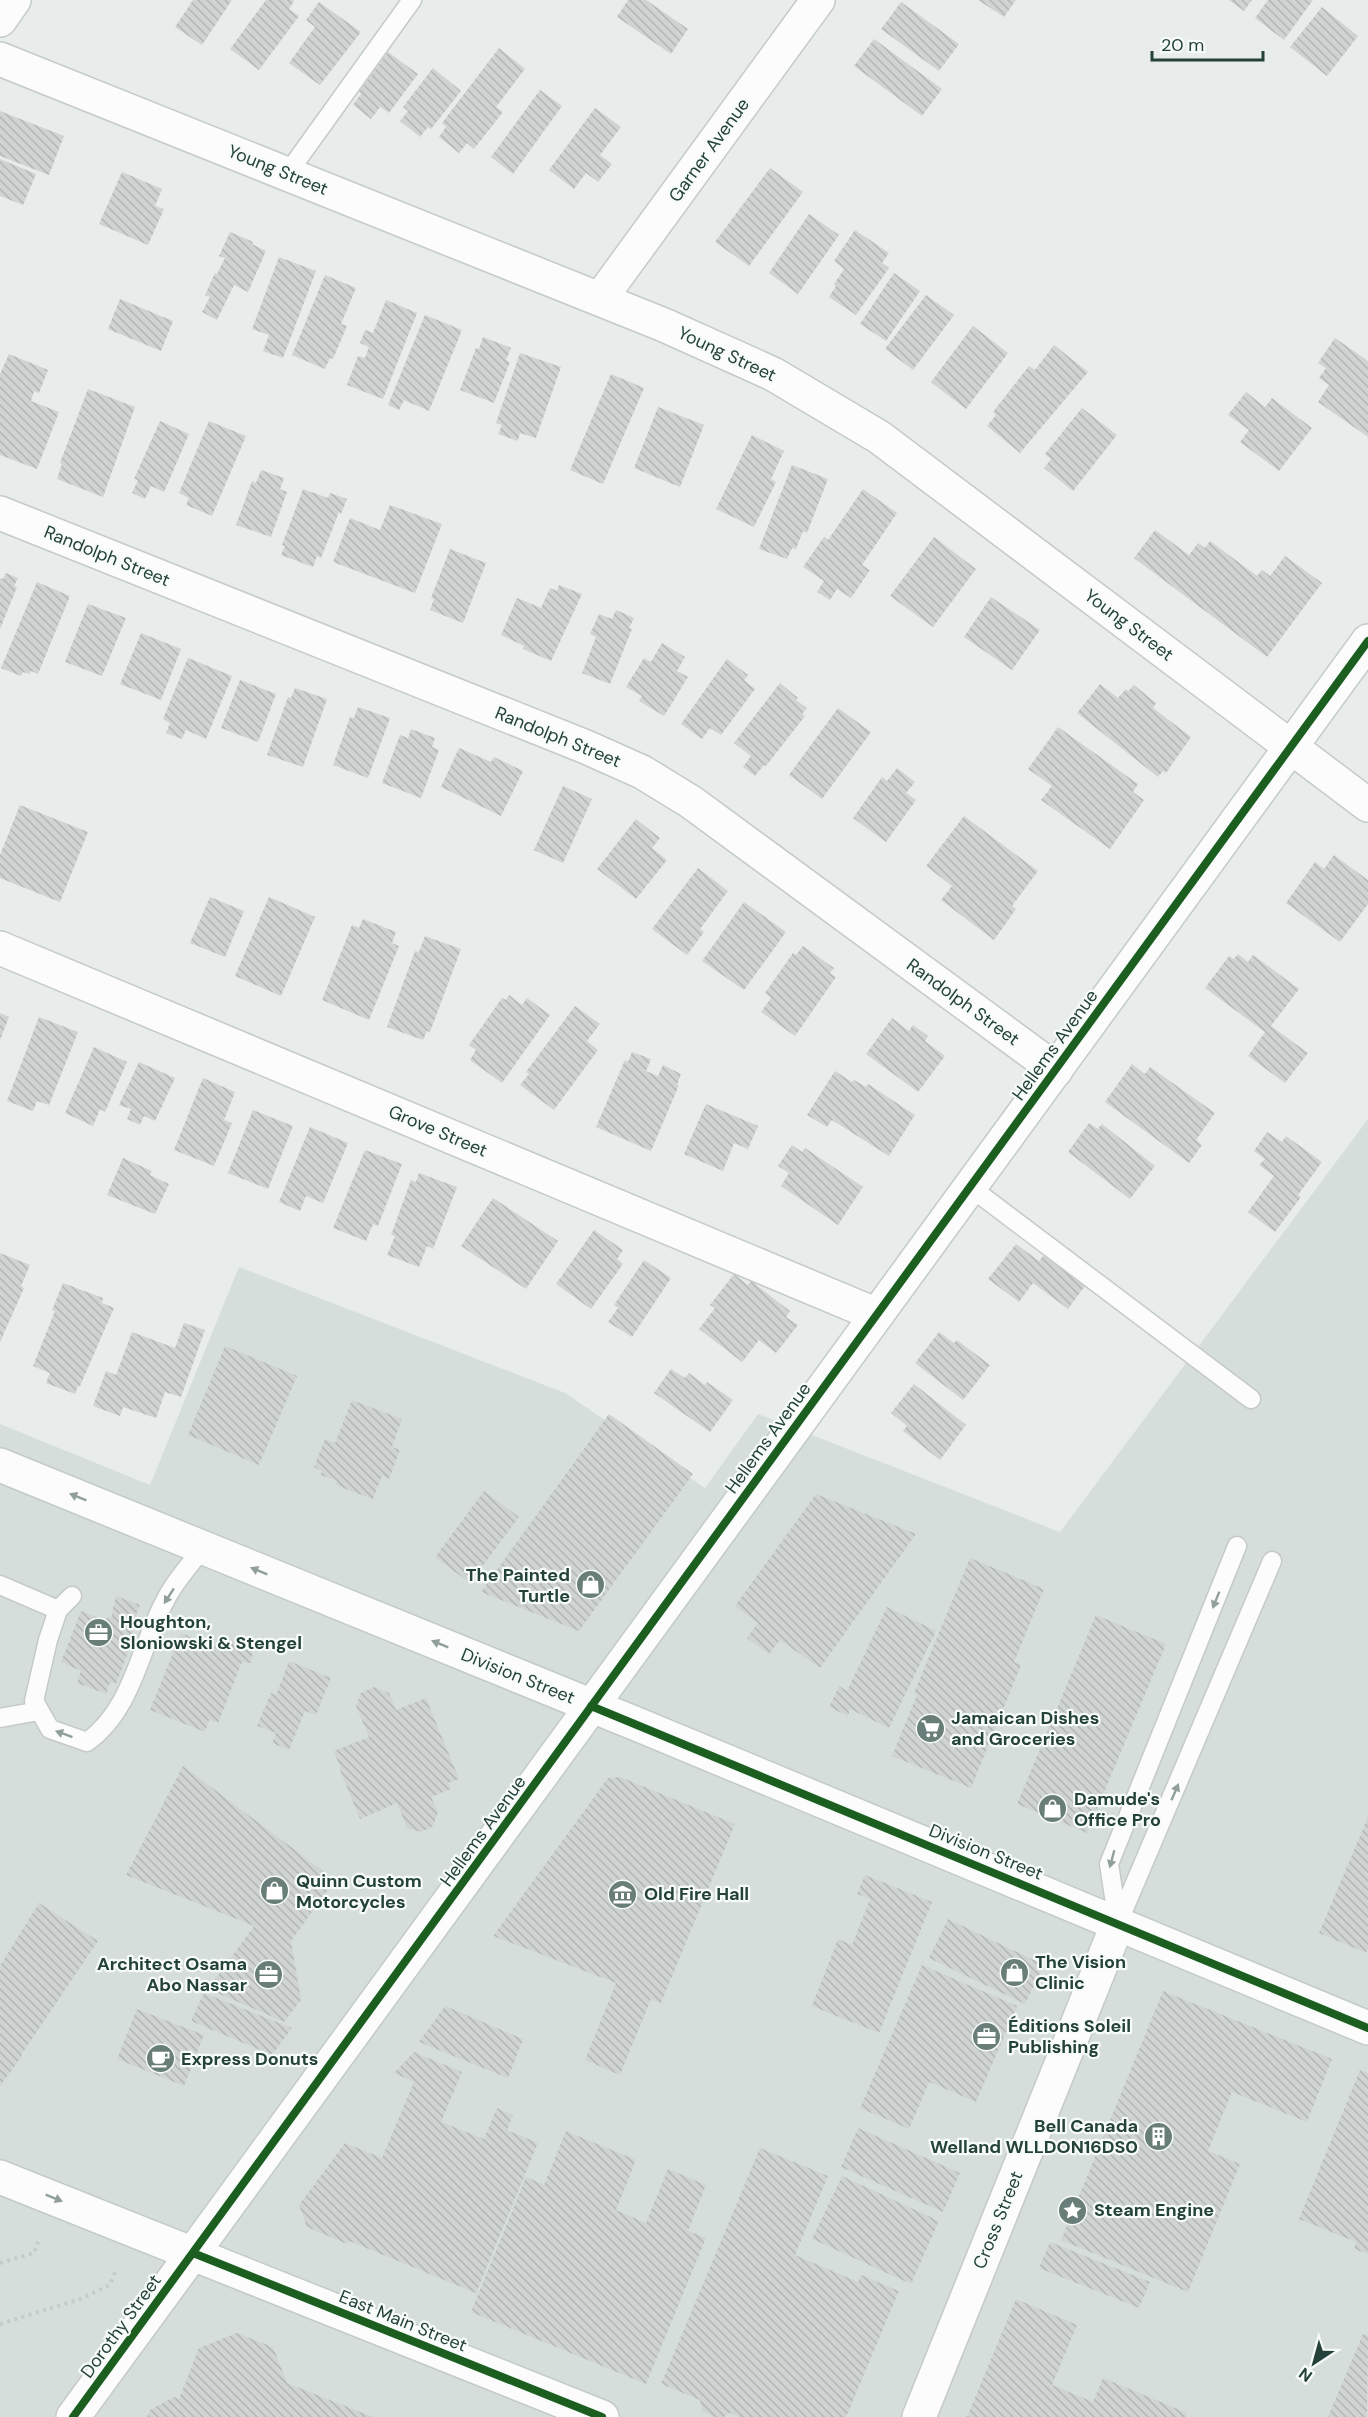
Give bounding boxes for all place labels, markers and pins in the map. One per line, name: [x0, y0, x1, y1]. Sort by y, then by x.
place label: The Painted Turtle: [466, 1563, 570, 1608]
shop icon: The Painted Turtle: [575, 1569, 607, 1601]
place label: Houghton, Sloniowski & Stengel: [120, 1610, 302, 1655]
office icon: Houghton, Sloniowski & Stengel: [83, 1616, 115, 1648]
place label: Jamaican Dishes and Groceries: [951, 1706, 1099, 1751]
supermarket icon: Jamaican Dishes and Groceries: [914, 1712, 946, 1744]
place label: Damude's Office Pro: [1074, 1787, 1161, 1832]
shop icon: Damude's Office Pro: [1037, 1793, 1069, 1825]
place label: Quinn Custom Motorcycles: [296, 1869, 422, 1914]
shop icon: Quinn Custom Motorcycles: [259, 1875, 291, 1907]
museum icon: Old Fire Hall: [607, 1878, 639, 1910]
place label: Old Fire Hall: [644, 1882, 749, 1906]
place label: The Vision Clinic: [1035, 1950, 1126, 1995]
place label: Architect Osama Abo Nassar: [97, 1952, 247, 1997]
shop icon: The Vision Clinic: [998, 1956, 1030, 1988]
office icon: Architect Osama Abo Nassar: [252, 1958, 284, 1990]
place label: Éditions Soleil Publishing: [1008, 2014, 1131, 2059]
office icon: Éditions Soleil Publishing: [971, 2020, 1003, 2052]
cafe icon: Express Donuts: [144, 2043, 176, 2075]
place label: Express Donuts: [181, 2047, 318, 2071]
place label: Bell Canada Welland WLLDON16DS0: [930, 2114, 1138, 2159]
building icon: Bell Canada Welland WLLDON16DS0: [1143, 2120, 1175, 2152]
place icon: Steam Engine: [1057, 2194, 1089, 2226]
place label: Steam Engine: [1094, 2198, 1214, 2222]

